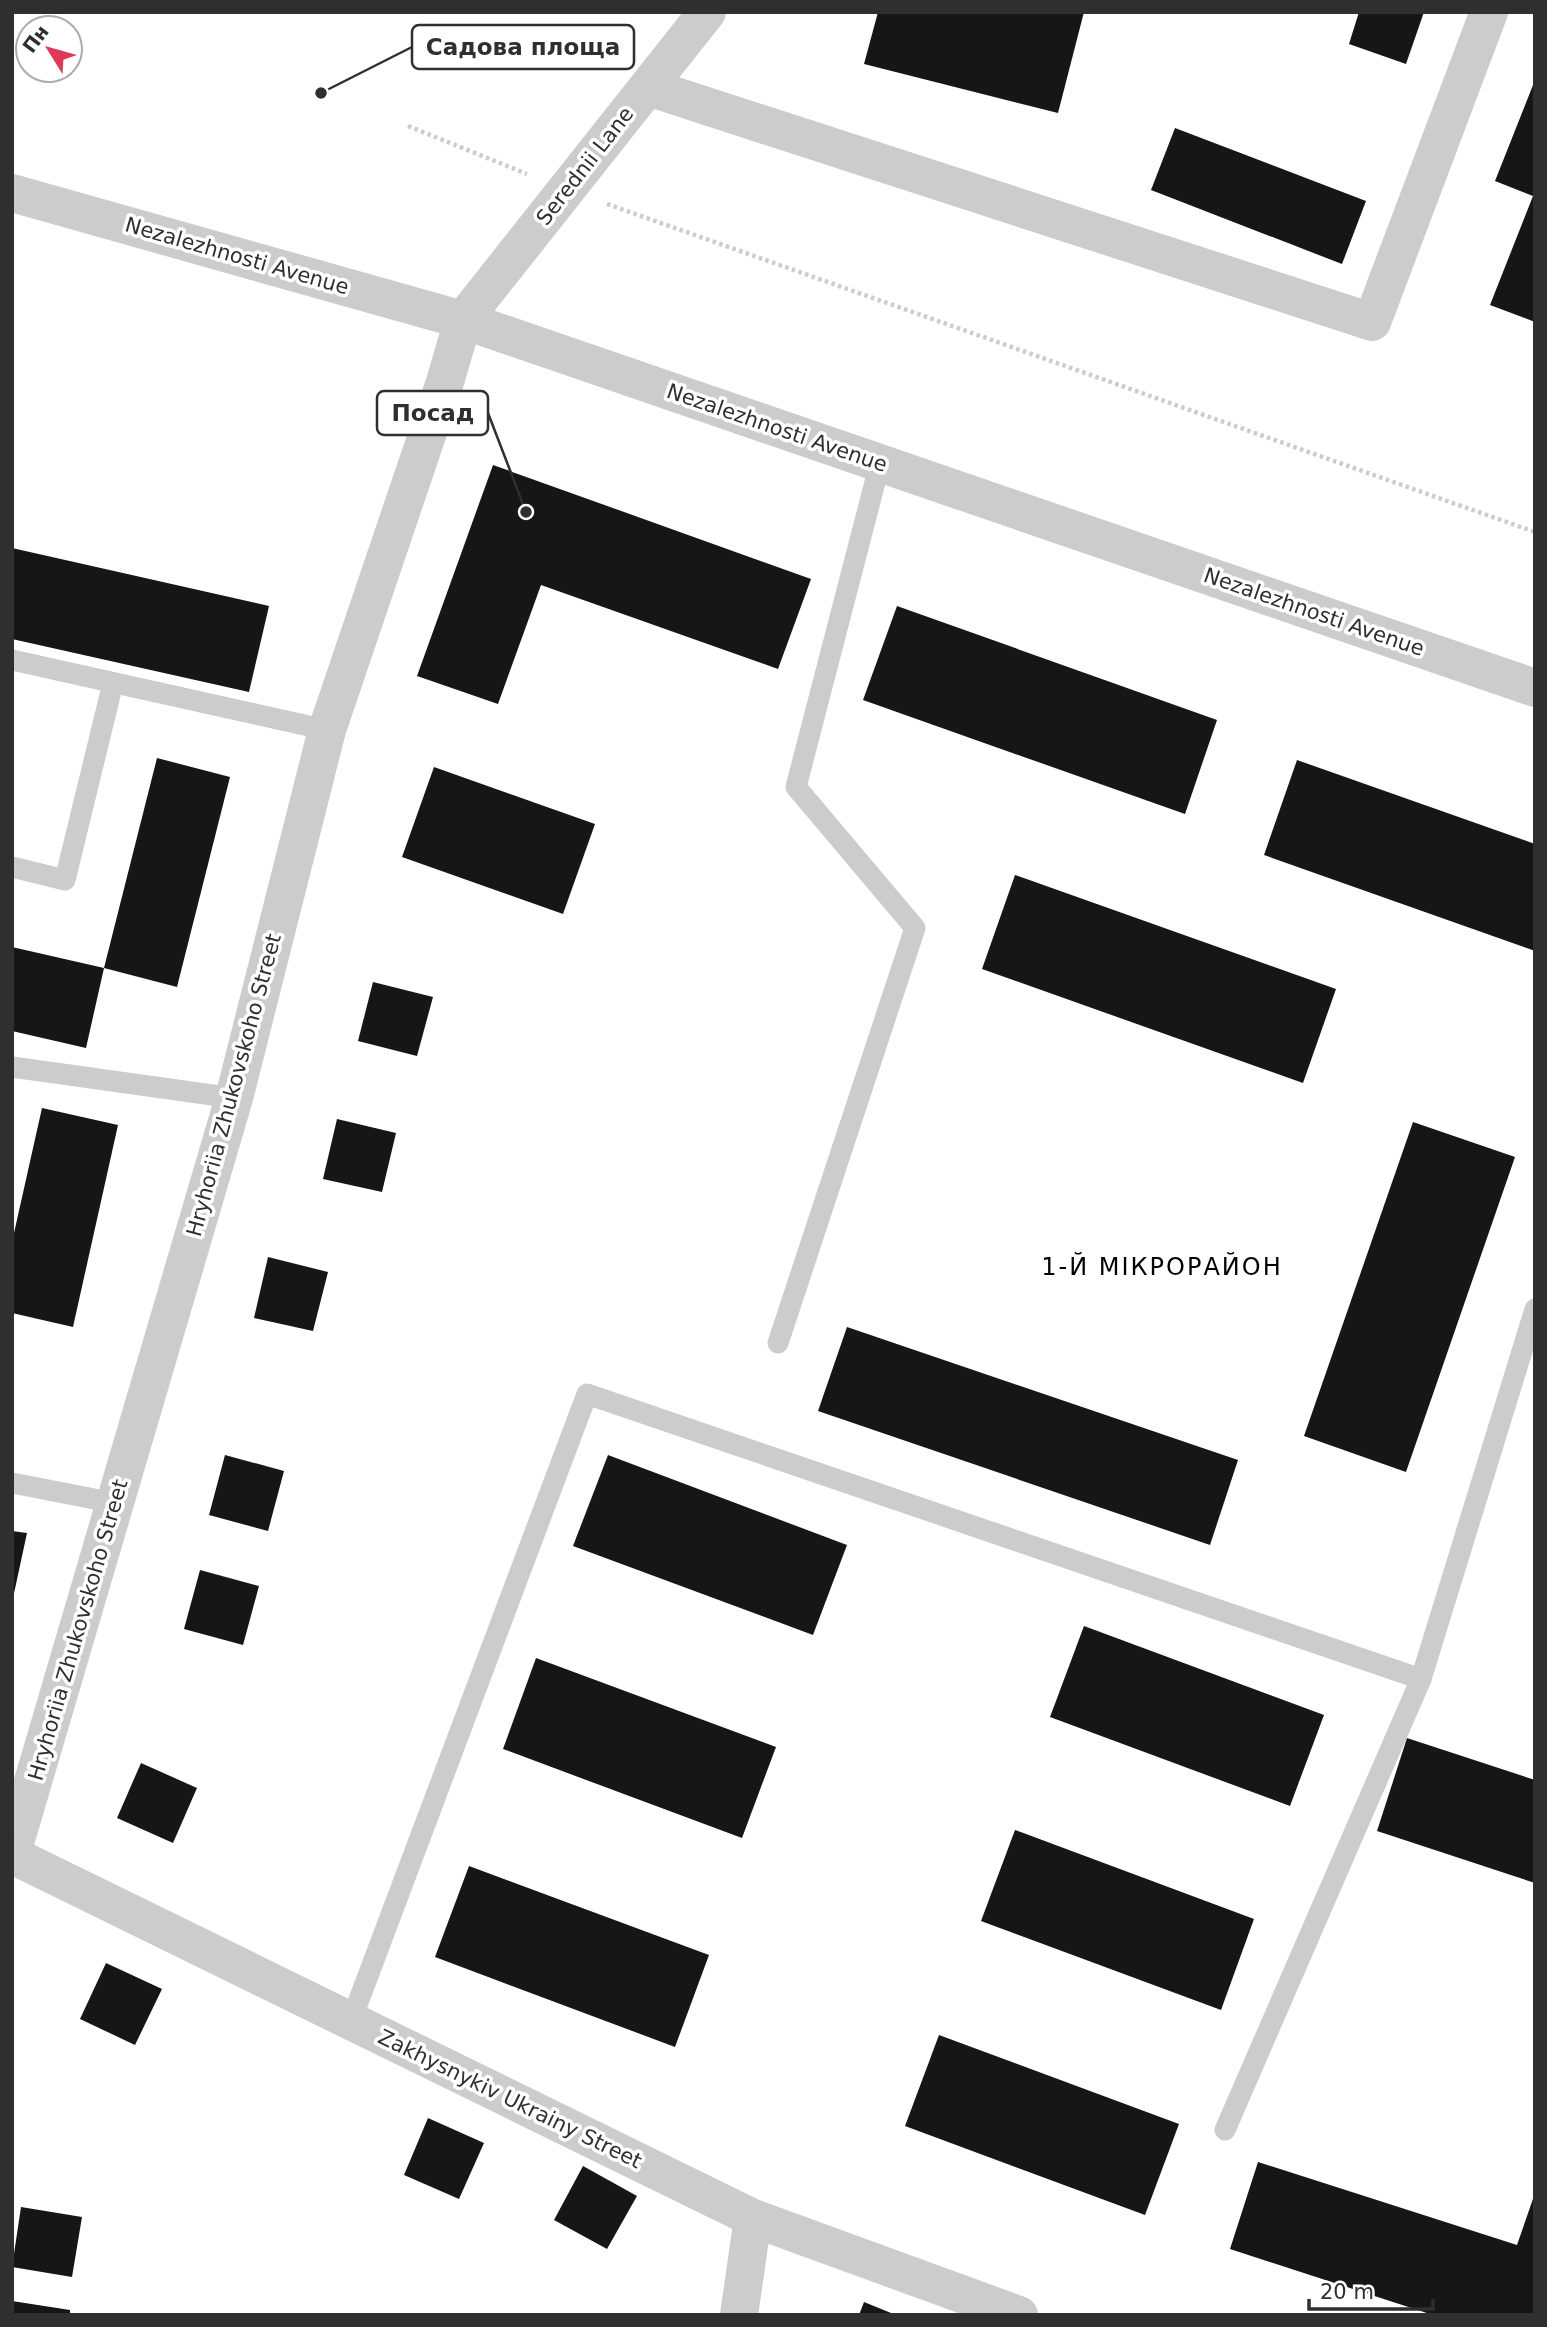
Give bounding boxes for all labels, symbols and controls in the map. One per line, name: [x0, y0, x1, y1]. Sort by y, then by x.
north arrow: [14, 14, 84, 84]
text: Пн: [18, 21, 53, 57]
callout: Садова площа: [412, 25, 634, 69]
text: Садова площа: [426, 34, 620, 60]
street label: Serednii Lane: [531, 102, 639, 230]
street label: Nezalezhnosti Avenue: [122, 213, 352, 299]
street label: Nezalezhnosti Avenue: [664, 379, 890, 477]
callout: Посад: [377, 391, 488, 435]
text: Посад: [392, 400, 474, 426]
street label: Nezalezhnosti Avenue: [1201, 563, 1427, 661]
street label: Hryhoriia Zhukovskoho Street: [182, 931, 286, 1239]
district label: 1-Й МІКРОРАЙОН: [1041, 1252, 1283, 1281]
street label: Hryhoriia Zhukovskoho Street: [23, 1477, 133, 1783]
street label: Zakhysnykiv Ukrainy Street: [374, 2025, 646, 2173]
scale bar: [1309, 2268, 1433, 2312]
text: 20 m: [1320, 2280, 1374, 2304]

